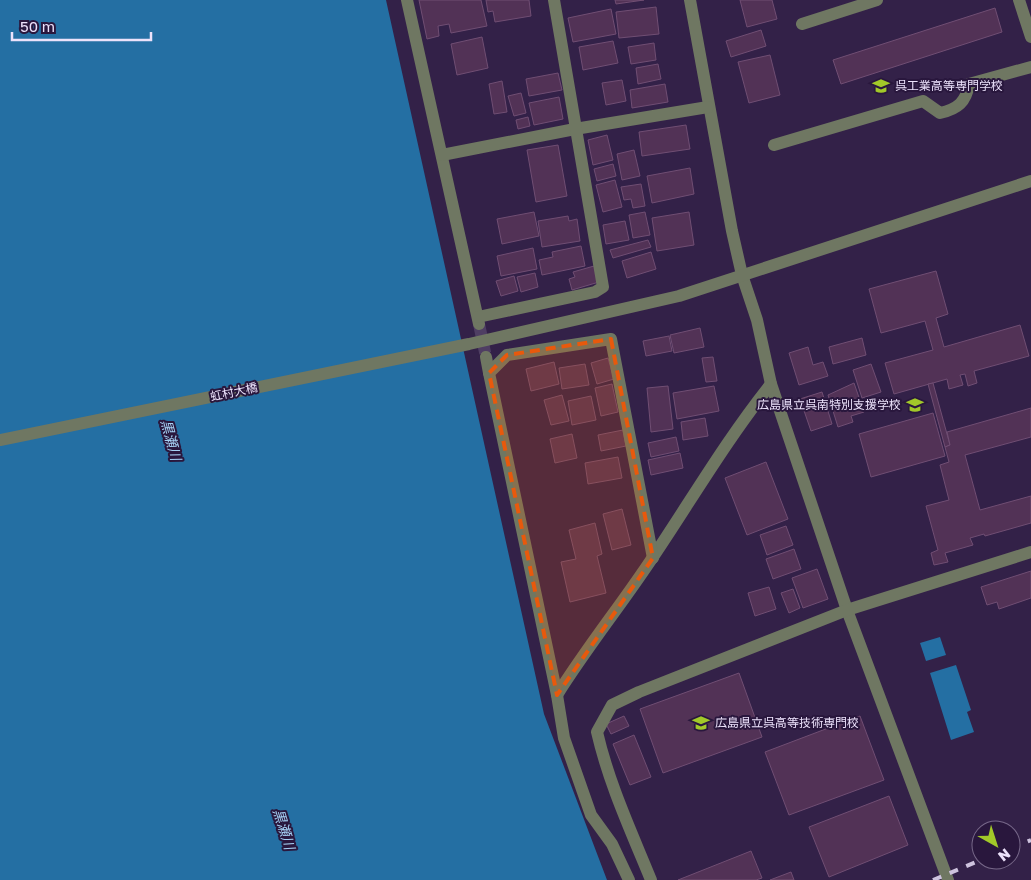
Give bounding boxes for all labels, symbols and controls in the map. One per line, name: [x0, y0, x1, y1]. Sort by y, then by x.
scale bar: [12, 10, 151, 42]
text: 50 m: [20, 17, 55, 35]
school or university icon: 呉工業高等専門学校: [871, 76, 891, 96]
place label: 呉工業高等専門学校: [895, 78, 1003, 93]
street label: 虹村大橋: [209, 379, 259, 404]
school or university icon: 広島県立呉南特別支援学校: [905, 395, 925, 415]
place label: 広島県立呉南特別支援学校: [757, 397, 901, 412]
water label: 黒瀬川: [158, 417, 186, 464]
school or university icon: 広島県立呉高等技術専門校: [691, 713, 711, 733]
place label: 広島県立呉高等技術専門校: [715, 715, 859, 730]
water label: 黒瀬川: [270, 806, 299, 853]
north arrow: [971, 820, 1021, 870]
text: N: [995, 846, 1014, 865]

